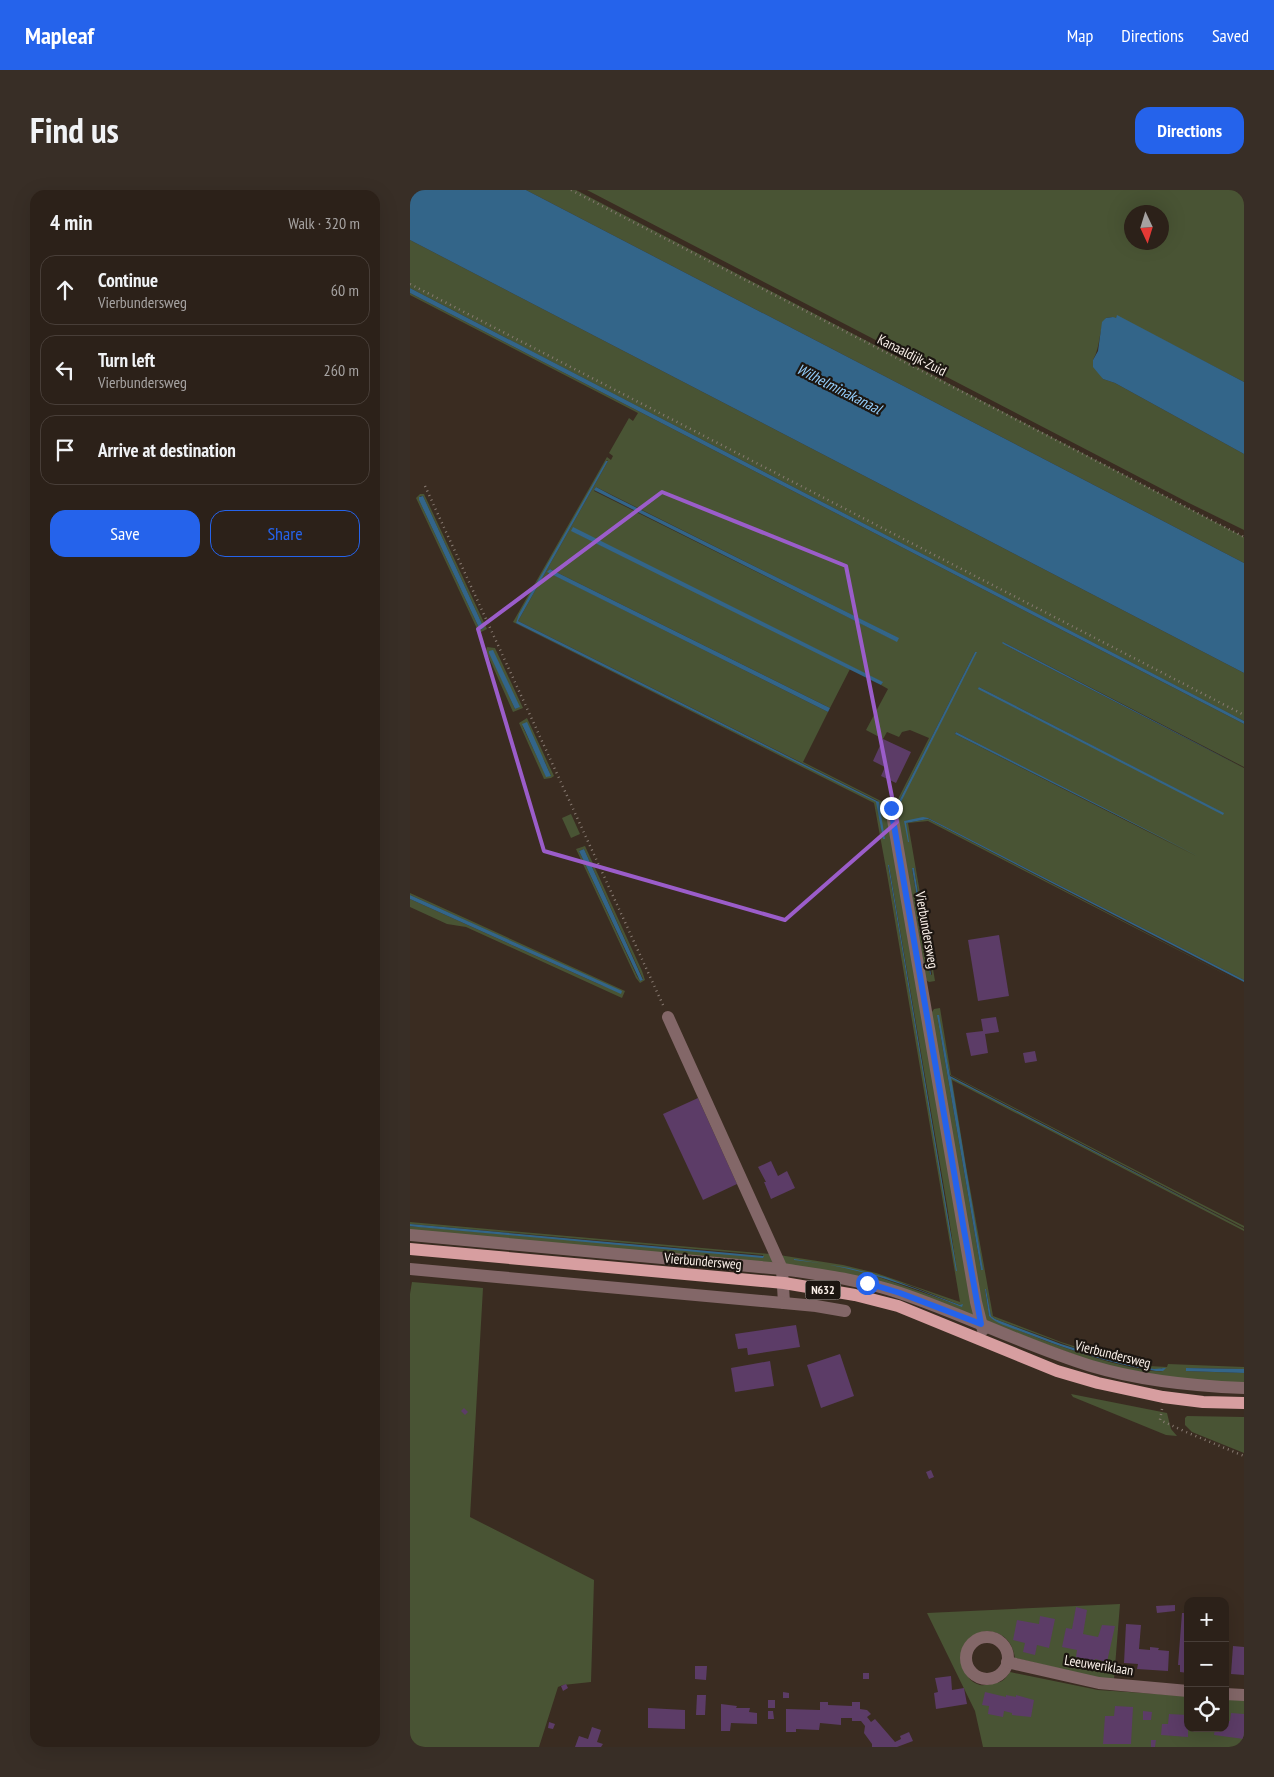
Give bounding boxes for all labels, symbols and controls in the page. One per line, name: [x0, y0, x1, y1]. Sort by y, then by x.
text: Mapleaf: [25, 20, 94, 51]
text: Map: [1067, 24, 1093, 47]
text: Directions: [1121, 24, 1184, 47]
text: Saved: [1212, 24, 1249, 47]
text: Find us: [30, 107, 119, 153]
button: Directions: [1135, 107, 1244, 154]
north arrow: [1124, 205, 1169, 250]
text: 4 min: [50, 209, 92, 236]
text: Walk · 320 m: [288, 213, 360, 233]
text: Continue: [98, 268, 158, 292]
icon: ahead: [51, 276, 79, 304]
text: 60 m: [331, 280, 359, 300]
text: Vierbundersweg: [98, 292, 187, 312]
street label: Kanaaldijk-Zuid: [874, 330, 950, 380]
text: Turn left: [98, 348, 155, 372]
icon: left: [51, 356, 79, 384]
water label: Wilhelminakanaal: [794, 359, 886, 419]
text: 260 m: [324, 360, 359, 380]
text: Vierbundersweg: [98, 372, 187, 392]
icon: arrive: [51, 436, 79, 464]
text: Arrive at destination: [98, 438, 236, 462]
button: Save: [50, 510, 200, 557]
button: Share: [210, 510, 360, 557]
route end: [880, 797, 903, 820]
street label: Vierbundersweg: [911, 889, 943, 970]
street label: Vierbundersweg: [663, 1249, 742, 1273]
route start: [856, 1272, 879, 1295]
road number: N632: [806, 1280, 840, 1300]
street label: Vierbundersweg: [1072, 1336, 1153, 1372]
map controls: [1184, 1597, 1229, 1732]
button: +: [1184, 1597, 1229, 1642]
button: −: [1184, 1642, 1229, 1687]
street label: Leeuweriklaan: [1063, 1651, 1135, 1679]
button: locate: [1184, 1687, 1229, 1732]

